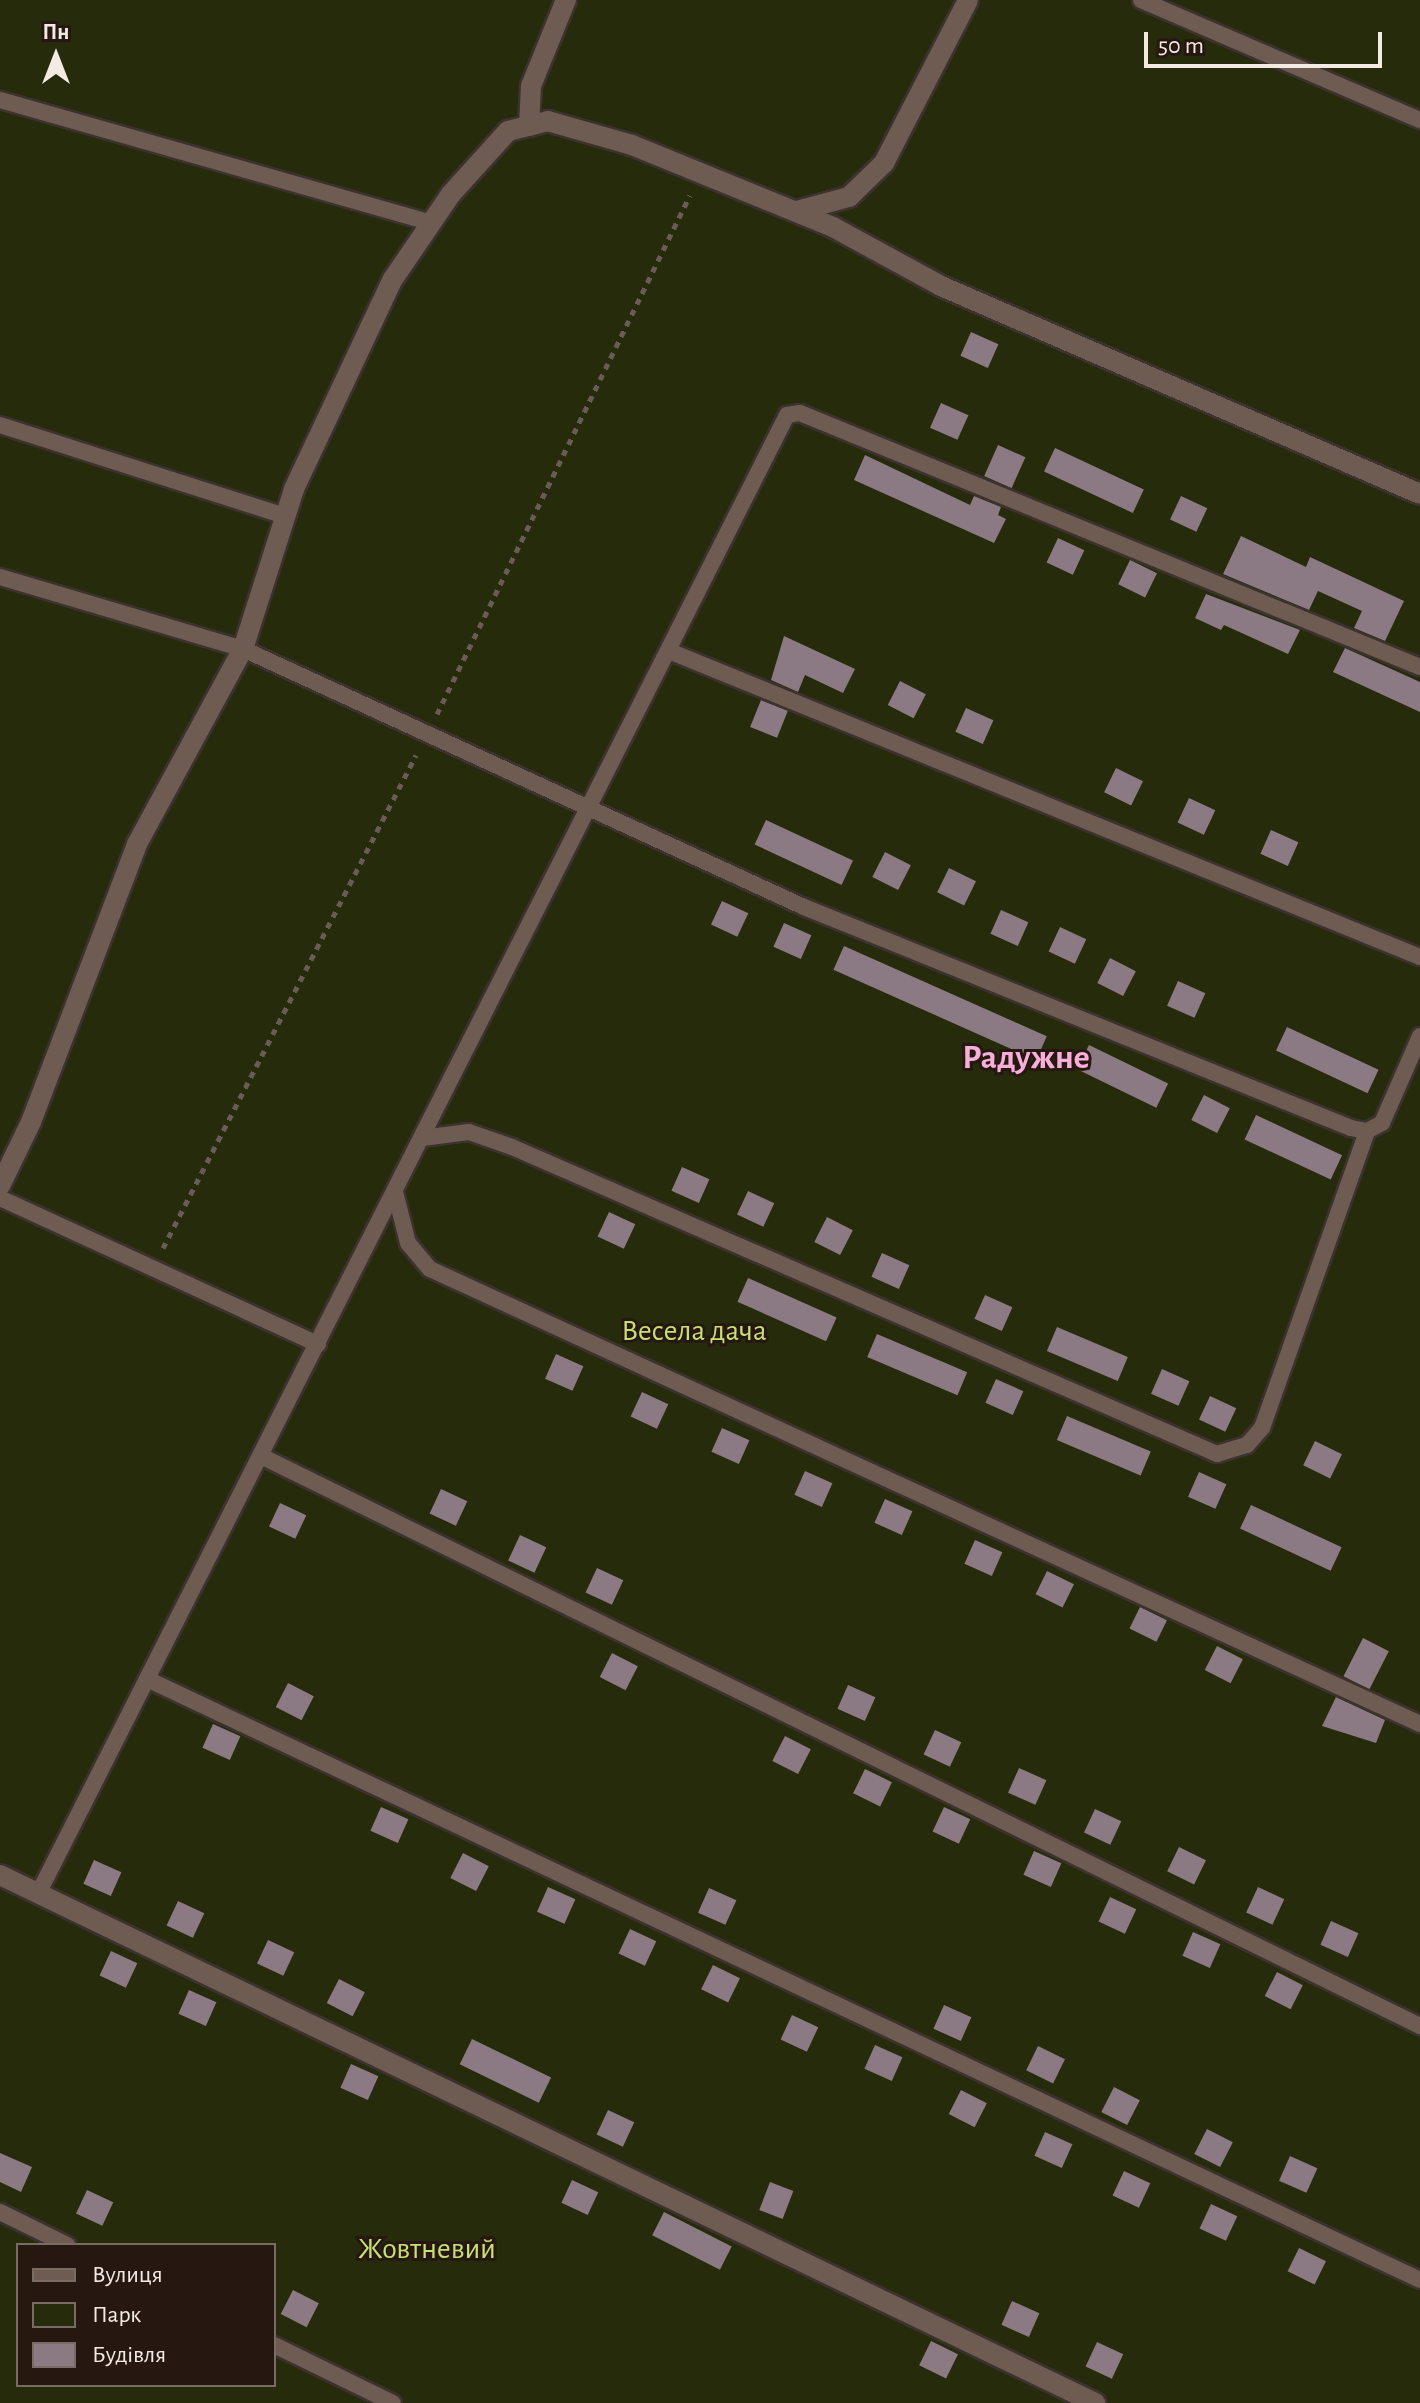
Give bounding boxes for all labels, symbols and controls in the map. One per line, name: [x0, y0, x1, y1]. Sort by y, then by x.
north arrow: [16, 16, 96, 96]
scale bar: [1148, 16, 1386, 66]
text: Пн: [43, 21, 69, 43]
text: 50 m: [1158, 34, 1204, 58]
district label: Радужне: [962, 1039, 1090, 1079]
park label: Весела дача: [621, 1313, 767, 1349]
park label: Жовтневий: [358, 2231, 496, 2267]
legend: [16, 2243, 276, 2387]
text: Вулиця: [92, 2263, 163, 2287]
text: Парк: [92, 2303, 141, 2327]
text: Будівля: [92, 2343, 166, 2367]

